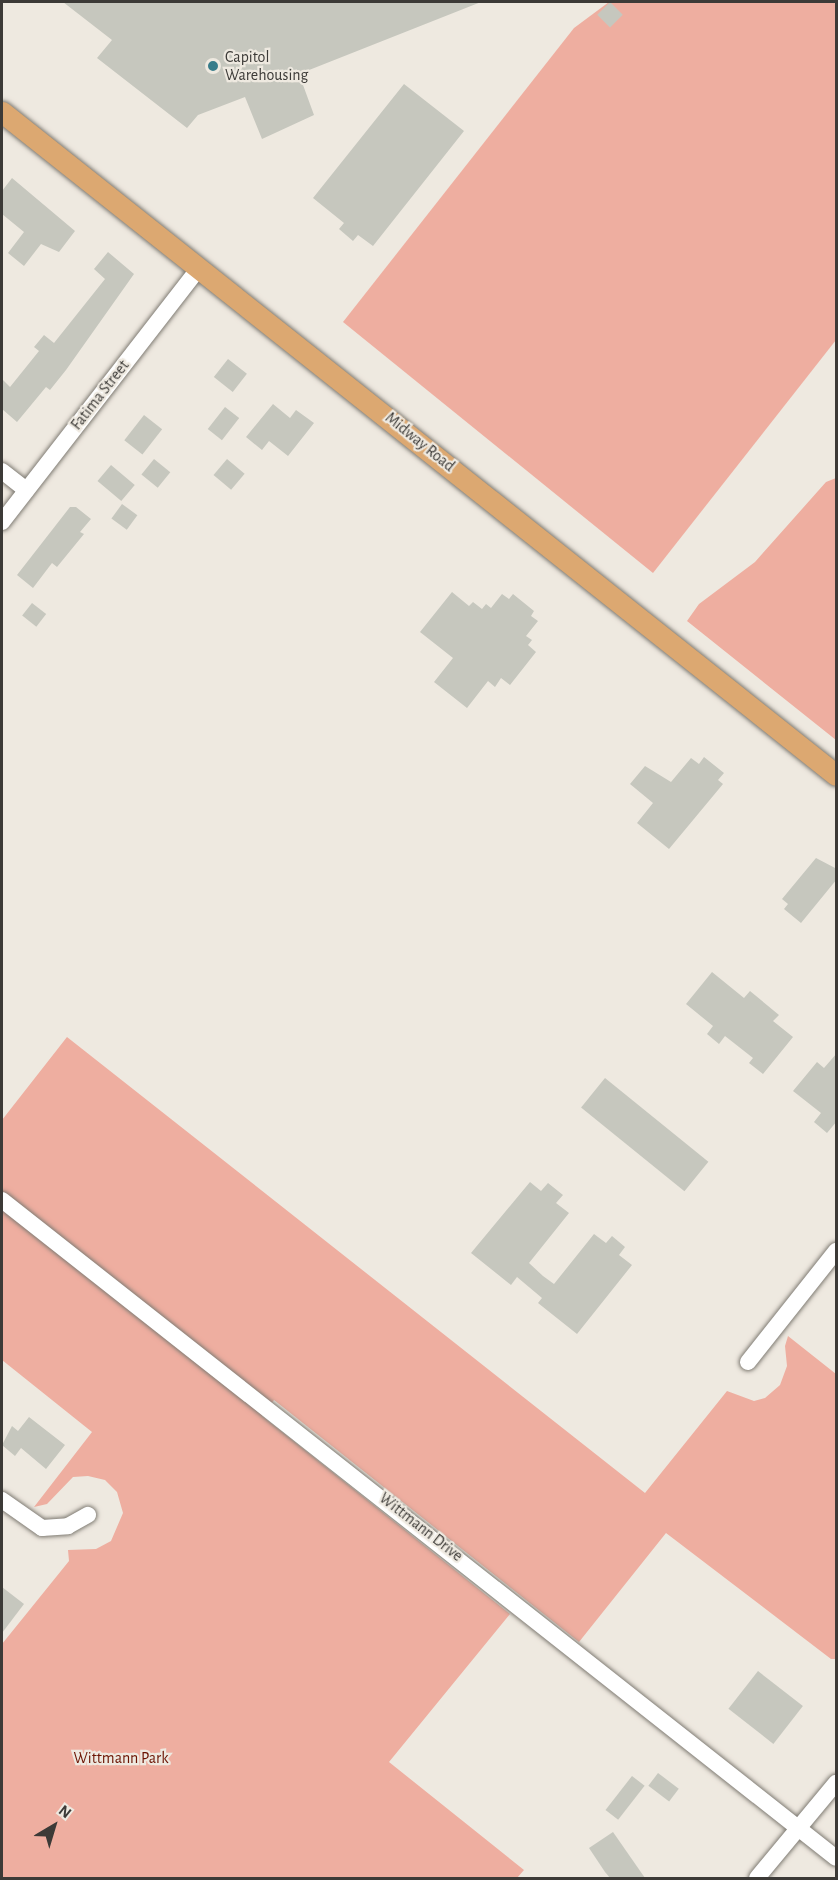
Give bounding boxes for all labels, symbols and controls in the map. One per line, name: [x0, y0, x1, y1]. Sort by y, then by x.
place label: Capitol Warehousing: [225, 47, 308, 85]
marker: Capitol Warehousing: [206, 59, 220, 73]
street label: Fatima Street: [67, 356, 133, 434]
street label: Midway Road: [381, 408, 459, 476]
street label: Wittmann Drive: [375, 1488, 467, 1566]
park label: Wittmann Park: [73, 1748, 169, 1768]
north arrow: [24, 1796, 84, 1856]
text: N: [56, 1802, 74, 1822]

